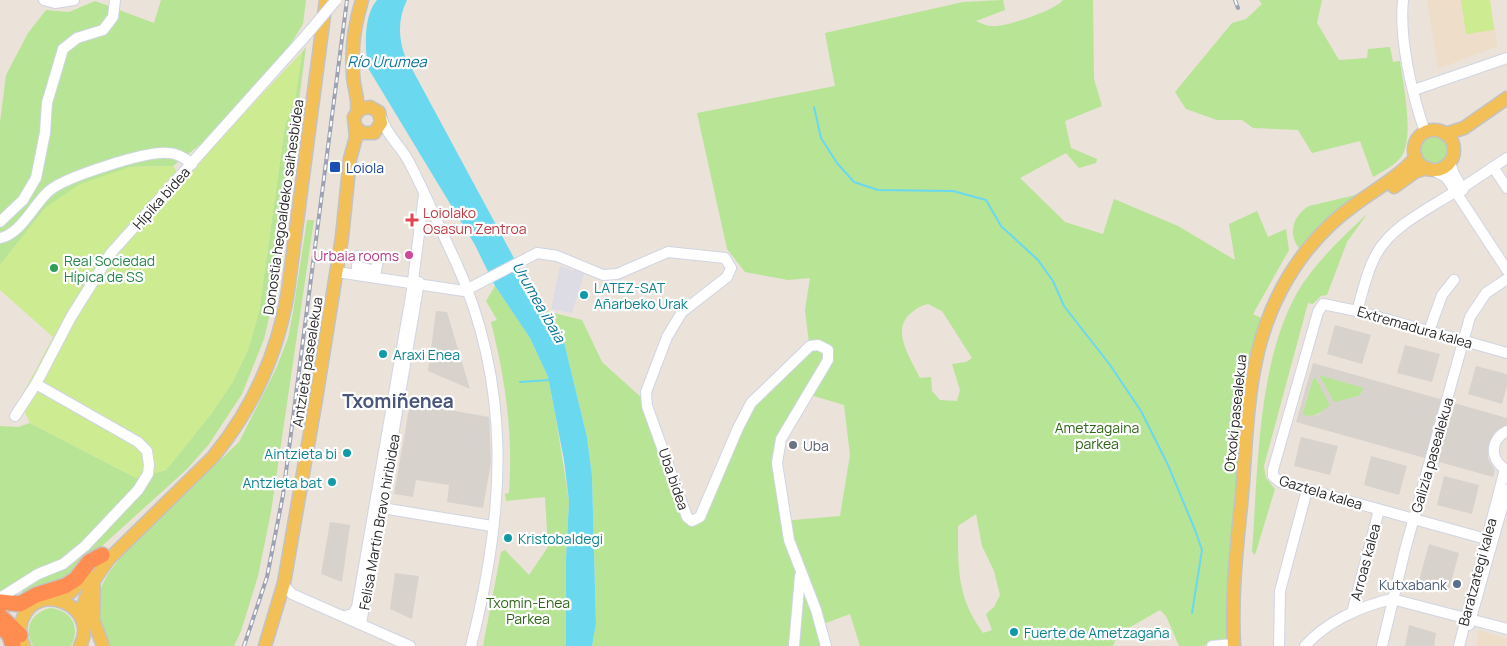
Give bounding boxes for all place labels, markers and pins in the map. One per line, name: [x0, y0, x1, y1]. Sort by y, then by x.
place label: Loiola: [346, 158, 384, 177]
marker: Loiola: [328, 160, 342, 174]
place label: Loiolako Osasun Zentroa: [423, 203, 527, 238]
marker: Loiolako Osasun Zentroa: [405, 213, 419, 227]
place label: Urbaia rooms: [314, 246, 399, 265]
marker: Urbaia rooms: [403, 249, 415, 261]
place label: Real Sociedad Hípica de SS: [64, 251, 155, 286]
marker: Real Sociedad Hípica de SS: [48, 262, 60, 274]
place label: LATEZ-SAT Añarbeko Urak: [594, 278, 689, 313]
marker: LATEZ-SAT Añarbeko Urak: [578, 289, 590, 301]
place label: Araxi Enea: [393, 345, 460, 364]
marker: Araxi Enea: [377, 348, 389, 360]
place label: Uba: [803, 436, 829, 455]
marker: Uba: [787, 439, 799, 451]
place label: Aintzieta bi: [264, 444, 337, 463]
marker: Aintzieta bi: [341, 447, 353, 459]
place label: Antzieta bat: [242, 473, 322, 492]
marker: Antzieta bat: [326, 476, 338, 488]
place label: Kristobaldegi: [518, 529, 603, 548]
marker: Kristobaldegi: [502, 532, 514, 544]
place label: Kutxabank: [1379, 575, 1448, 594]
marker: Kutxabank: [1451, 578, 1463, 590]
place label: Fuerte de Ametzagaña: [1024, 623, 1170, 642]
marker: Fuerte de Ametzagaña: [1008, 626, 1020, 638]

